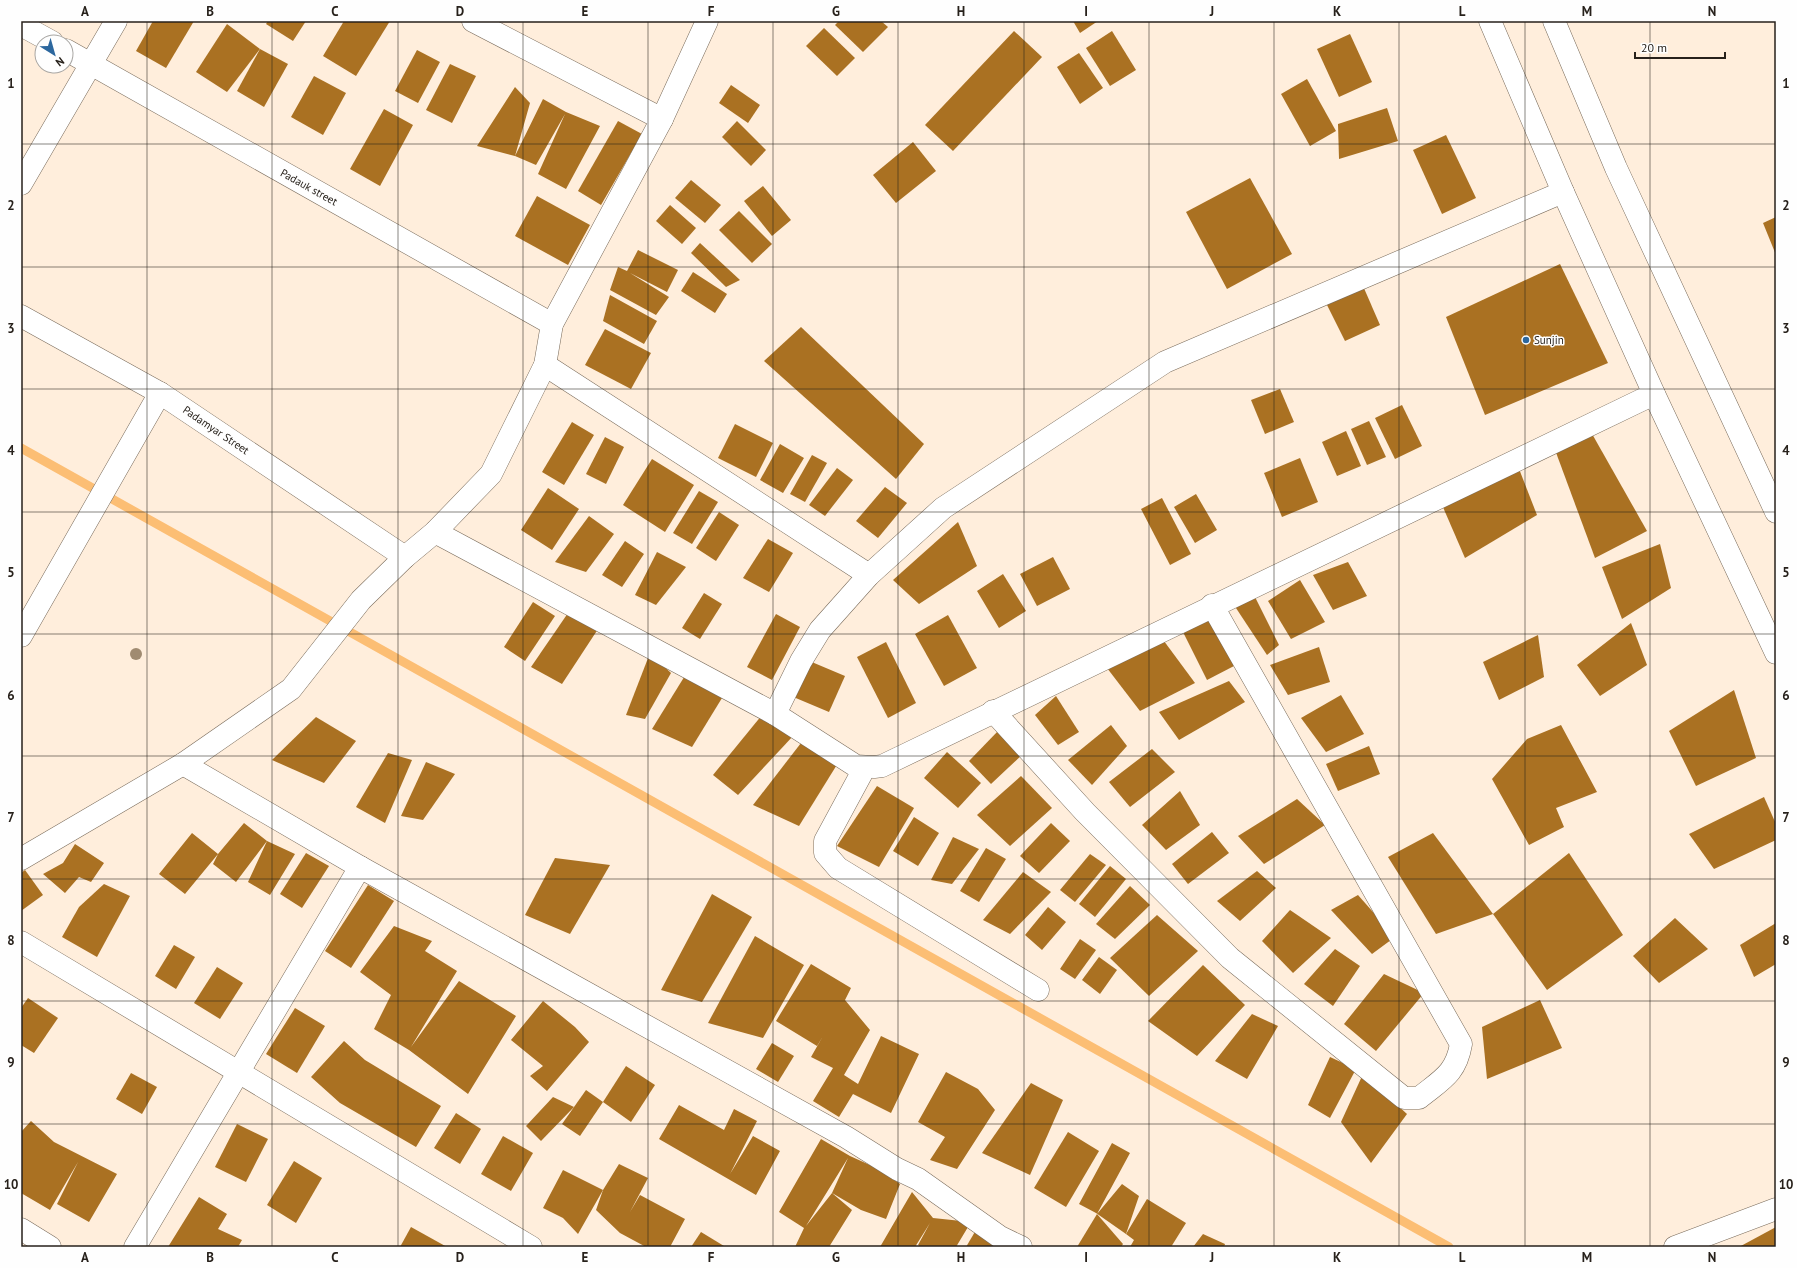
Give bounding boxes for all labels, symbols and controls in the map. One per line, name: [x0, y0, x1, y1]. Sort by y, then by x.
text: A: [81, 3, 89, 20]
text: B: [206, 3, 214, 20]
text: C: [331, 3, 339, 20]
text: D: [456, 3, 464, 20]
text: E: [582, 3, 589, 20]
text: F: [708, 3, 715, 20]
text: G: [832, 3, 840, 20]
text: H: [957, 3, 965, 20]
text: I: [1084, 3, 1088, 20]
text: J: [1209, 3, 1214, 20]
text: K: [1333, 3, 1341, 20]
text: L: [1459, 3, 1466, 20]
text: M: [1582, 3, 1592, 20]
text: N: [1708, 3, 1716, 20]
north arrow: [34, 34, 74, 74]
scale bar: [1635, 34, 1725, 60]
text: 20 m: [1641, 40, 1667, 55]
text: N: [53, 54, 67, 70]
text: 1: [7, 75, 15, 92]
text: 1: [1782, 75, 1790, 92]
street label: Padauk street: [278, 166, 340, 209]
text: 2: [7, 197, 15, 214]
text: 2: [1782, 197, 1790, 214]
text: 3: [7, 320, 15, 337]
text: 3: [1782, 320, 1790, 337]
place label: Sunjin: [1534, 333, 1564, 347]
marker: Sunjin: [1521, 335, 1531, 345]
street label: Padamyar Street: [180, 403, 252, 457]
text: 4: [7, 442, 15, 459]
text: 4: [1782, 442, 1790, 459]
text: 5: [7, 564, 15, 581]
text: 5: [1782, 564, 1790, 581]
text: 6: [7, 687, 15, 704]
text: 6: [1782, 687, 1790, 704]
text: 7: [7, 809, 15, 826]
text: 7: [1782, 809, 1790, 826]
text: 8: [7, 932, 15, 949]
text: 8: [1782, 932, 1790, 949]
text: 9: [7, 1054, 15, 1071]
text: 9: [1782, 1054, 1790, 1071]
text: 10: [4, 1176, 18, 1193]
text: 10: [1779, 1176, 1793, 1193]
text: A: [81, 1249, 89, 1266]
text: B: [206, 1249, 214, 1266]
text: C: [331, 1249, 339, 1266]
text: D: [456, 1249, 464, 1266]
text: E: [582, 1249, 589, 1266]
text: F: [708, 1249, 715, 1266]
text: G: [832, 1249, 840, 1266]
text: H: [957, 1249, 965, 1266]
text: I: [1084, 1249, 1088, 1266]
text: J: [1209, 1249, 1214, 1266]
text: K: [1333, 1249, 1341, 1266]
text: L: [1459, 1249, 1466, 1266]
text: M: [1582, 1249, 1592, 1266]
text: N: [1708, 1249, 1716, 1266]

